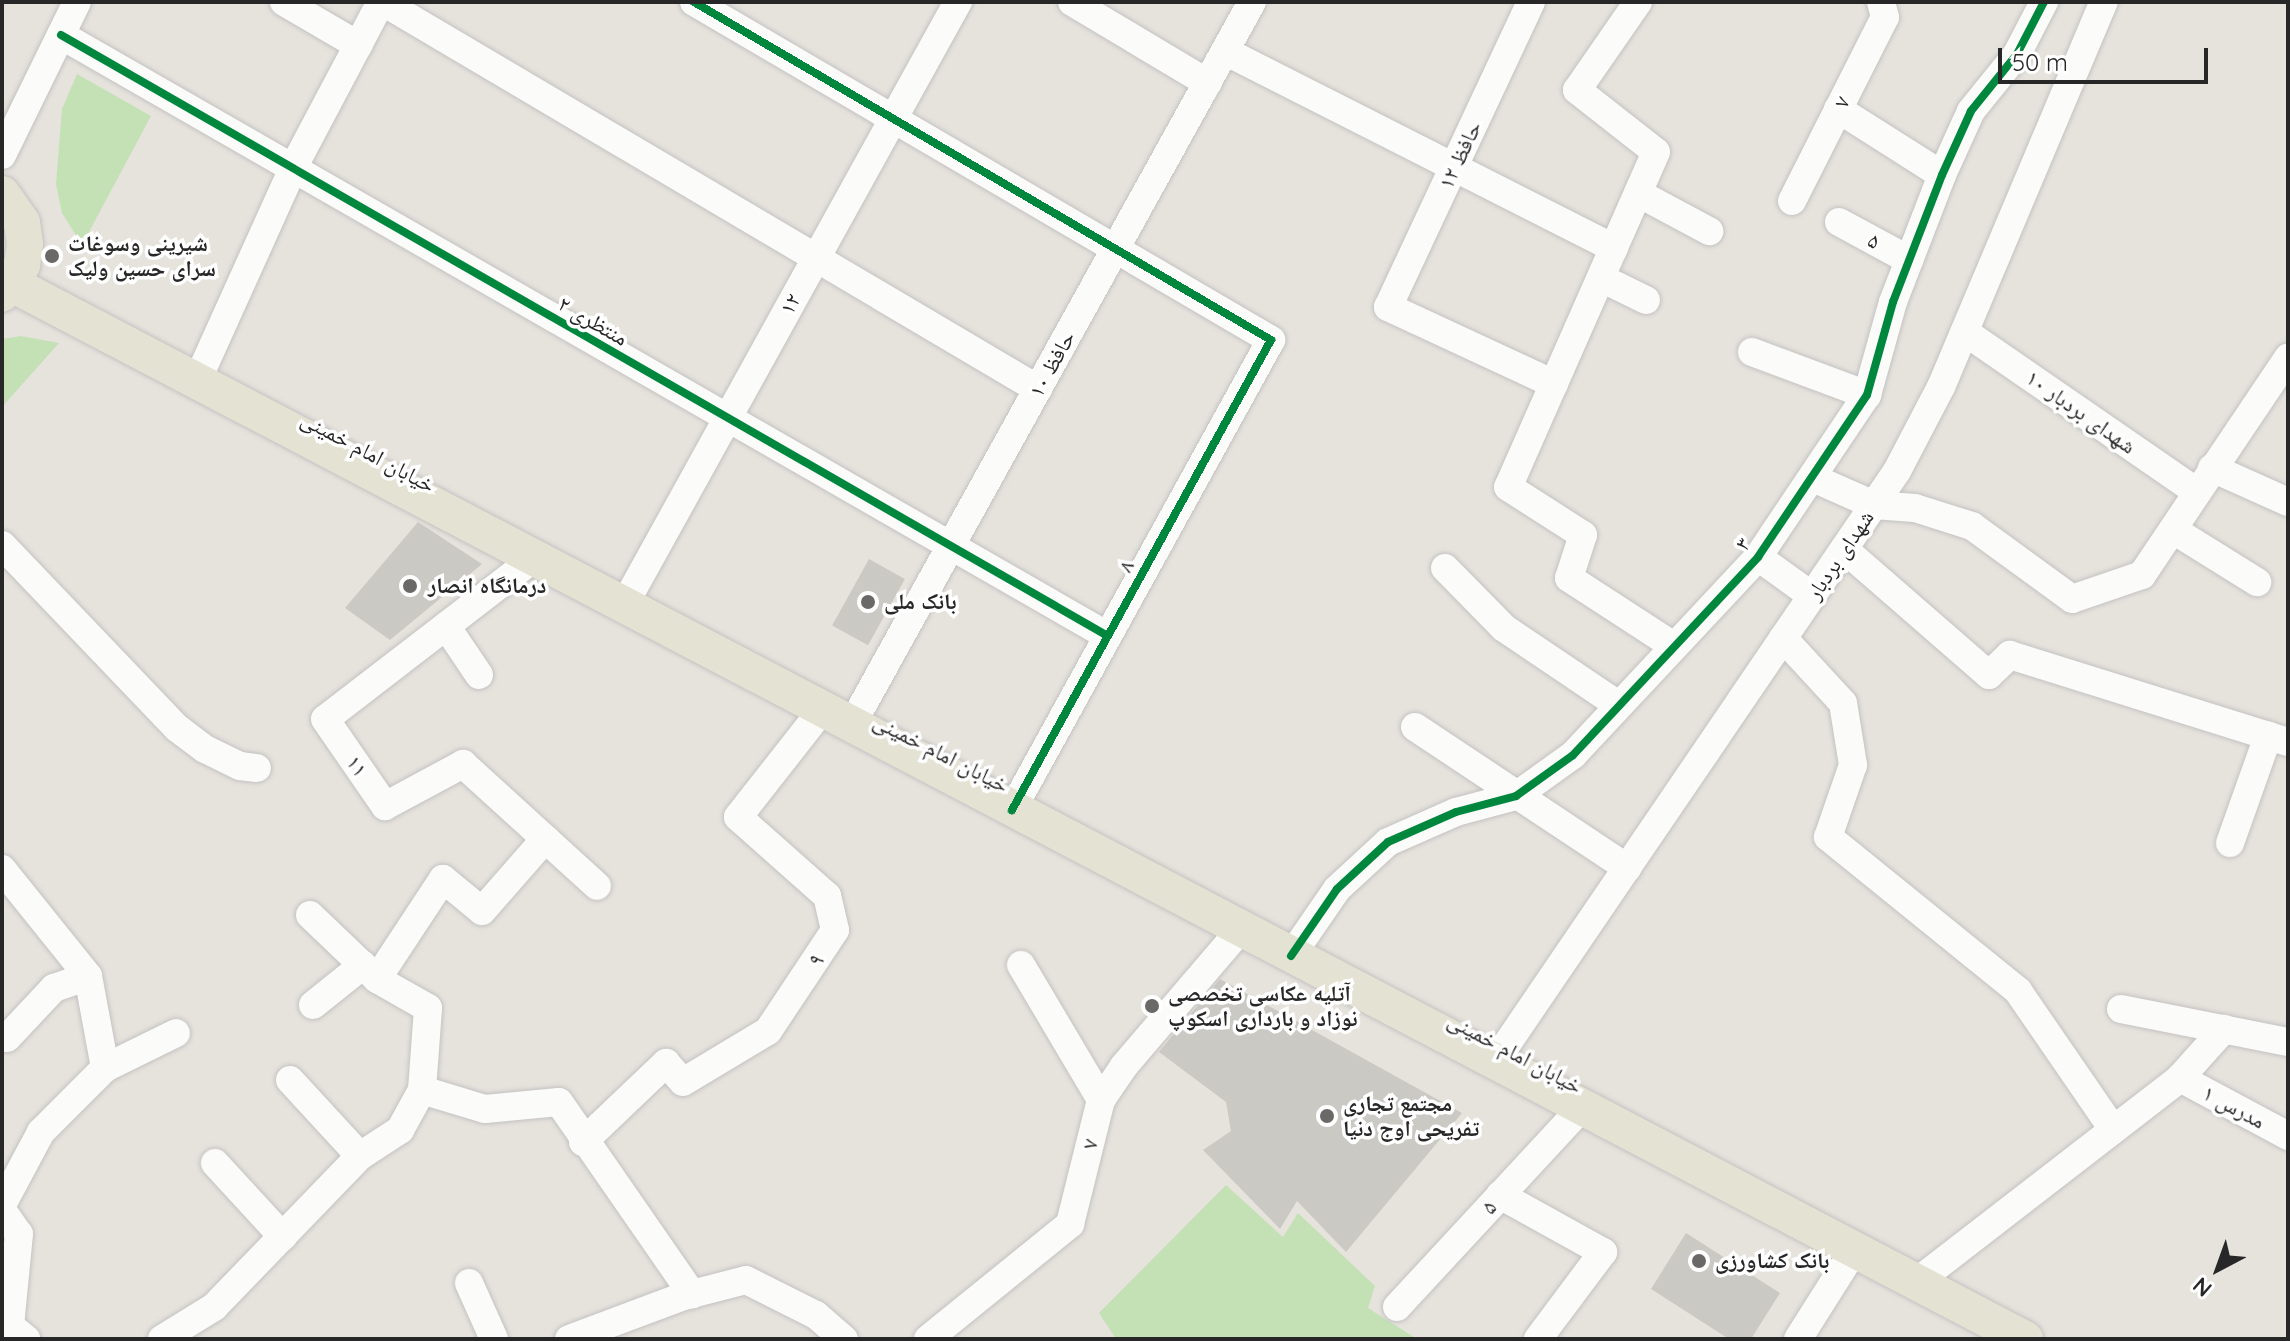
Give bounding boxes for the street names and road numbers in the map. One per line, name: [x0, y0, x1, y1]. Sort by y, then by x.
street label: ۷: [1828, 92, 1856, 112]
street label: حافظ ۱۲: [1433, 117, 1487, 193]
street label: ۵: [1863, 227, 1885, 255]
street label: ۱۲: [774, 289, 806, 319]
street label: منتظری ۲: [553, 290, 633, 352]
street label: حافظ ۱۰: [1023, 326, 1081, 402]
street label: شهدای بردبار ۱۰: [2021, 364, 2141, 460]
street label: خیابان امام خمینی: [296, 406, 440, 498]
street label: شهدای بردبار: [1800, 505, 1880, 605]
street label: ۳: [1730, 532, 1756, 556]
street label: ۸: [1112, 555, 1140, 577]
street label: خیابان امام خمینی: [869, 708, 1013, 798]
street label: ۱۱: [341, 750, 373, 782]
street label: ۹: [802, 949, 830, 971]
street label: خیابان امام خمینی: [1443, 1007, 1587, 1099]
street label: مدرس ۱: [2198, 1080, 2270, 1134]
street label: ۷: [1076, 1136, 1104, 1152]
street label: ۵: [1476, 1194, 1502, 1220]

